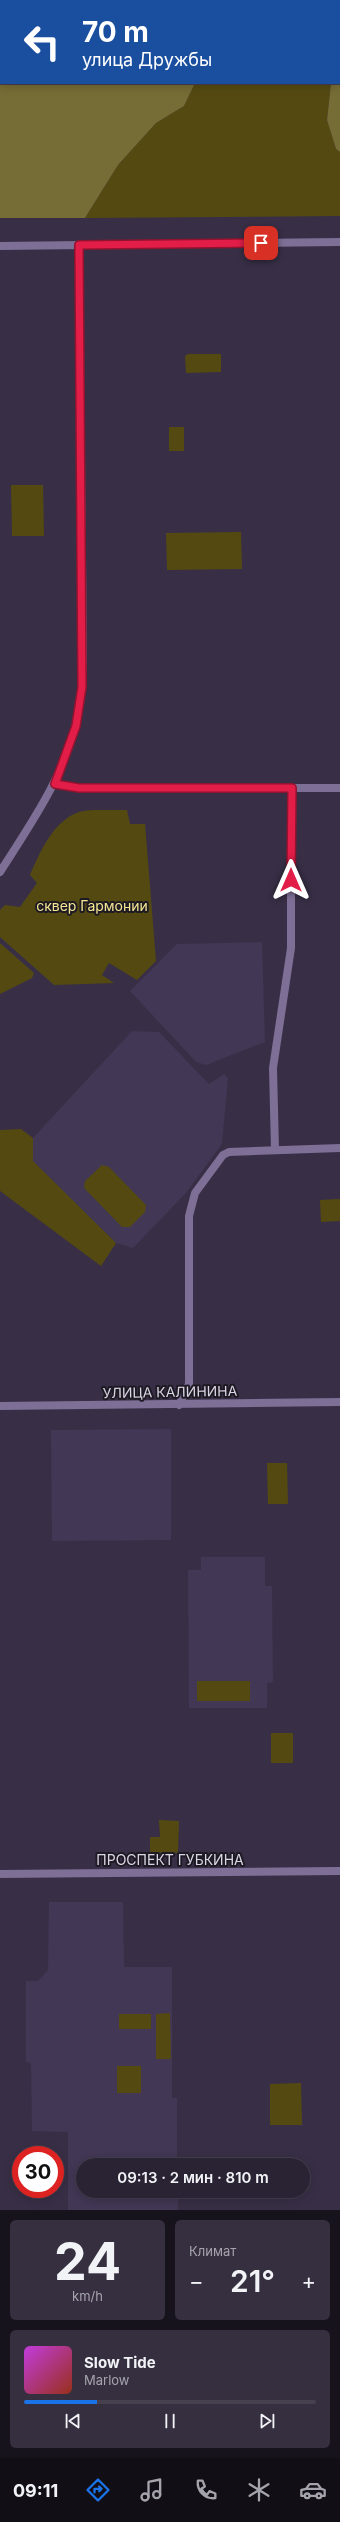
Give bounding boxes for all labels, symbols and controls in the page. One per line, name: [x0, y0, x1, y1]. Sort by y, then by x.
text: 70 m: [82, 15, 149, 49]
icon: left: [16, 16, 68, 68]
text: улица Дружбы: [82, 49, 212, 70]
pin: [244, 226, 278, 260]
icon: arrive: [250, 232, 272, 254]
position arrow: [270, 859, 312, 901]
park label: сквер Гармонии: [36, 897, 148, 914]
street label: УЛИЦА КАЛИНИНА: [103, 1382, 238, 1401]
street label: ПРОСПЕКТ ГУБКИНА: [96, 1851, 244, 1868]
speed limit sign: 30: [12, 2146, 64, 2198]
text: 09:13 · 2 мин · 810 m: [117, 2168, 269, 2187]
text: 24: [54, 2230, 121, 2293]
text: Климат: [189, 2243, 236, 2259]
text: 21°: [230, 2263, 275, 2299]
text: −: [189, 2268, 204, 2294]
text: +: [301, 2268, 316, 2294]
text: km/h: [72, 2288, 103, 2304]
text: Slow Tide: [84, 2353, 156, 2372]
text: Marlow: [84, 2372, 130, 2388]
icon: previous: [62, 2410, 84, 2432]
icon: pause: [159, 2410, 181, 2432]
icon: next: [256, 2410, 278, 2432]
icon: directions: [84, 2476, 112, 2504]
icon: music: [138, 2476, 166, 2504]
icon: phone: [192, 2476, 220, 2504]
icon: climate: [245, 2476, 273, 2504]
icon: car: [299, 2476, 327, 2504]
text: 09:11: [13, 2480, 58, 2501]

